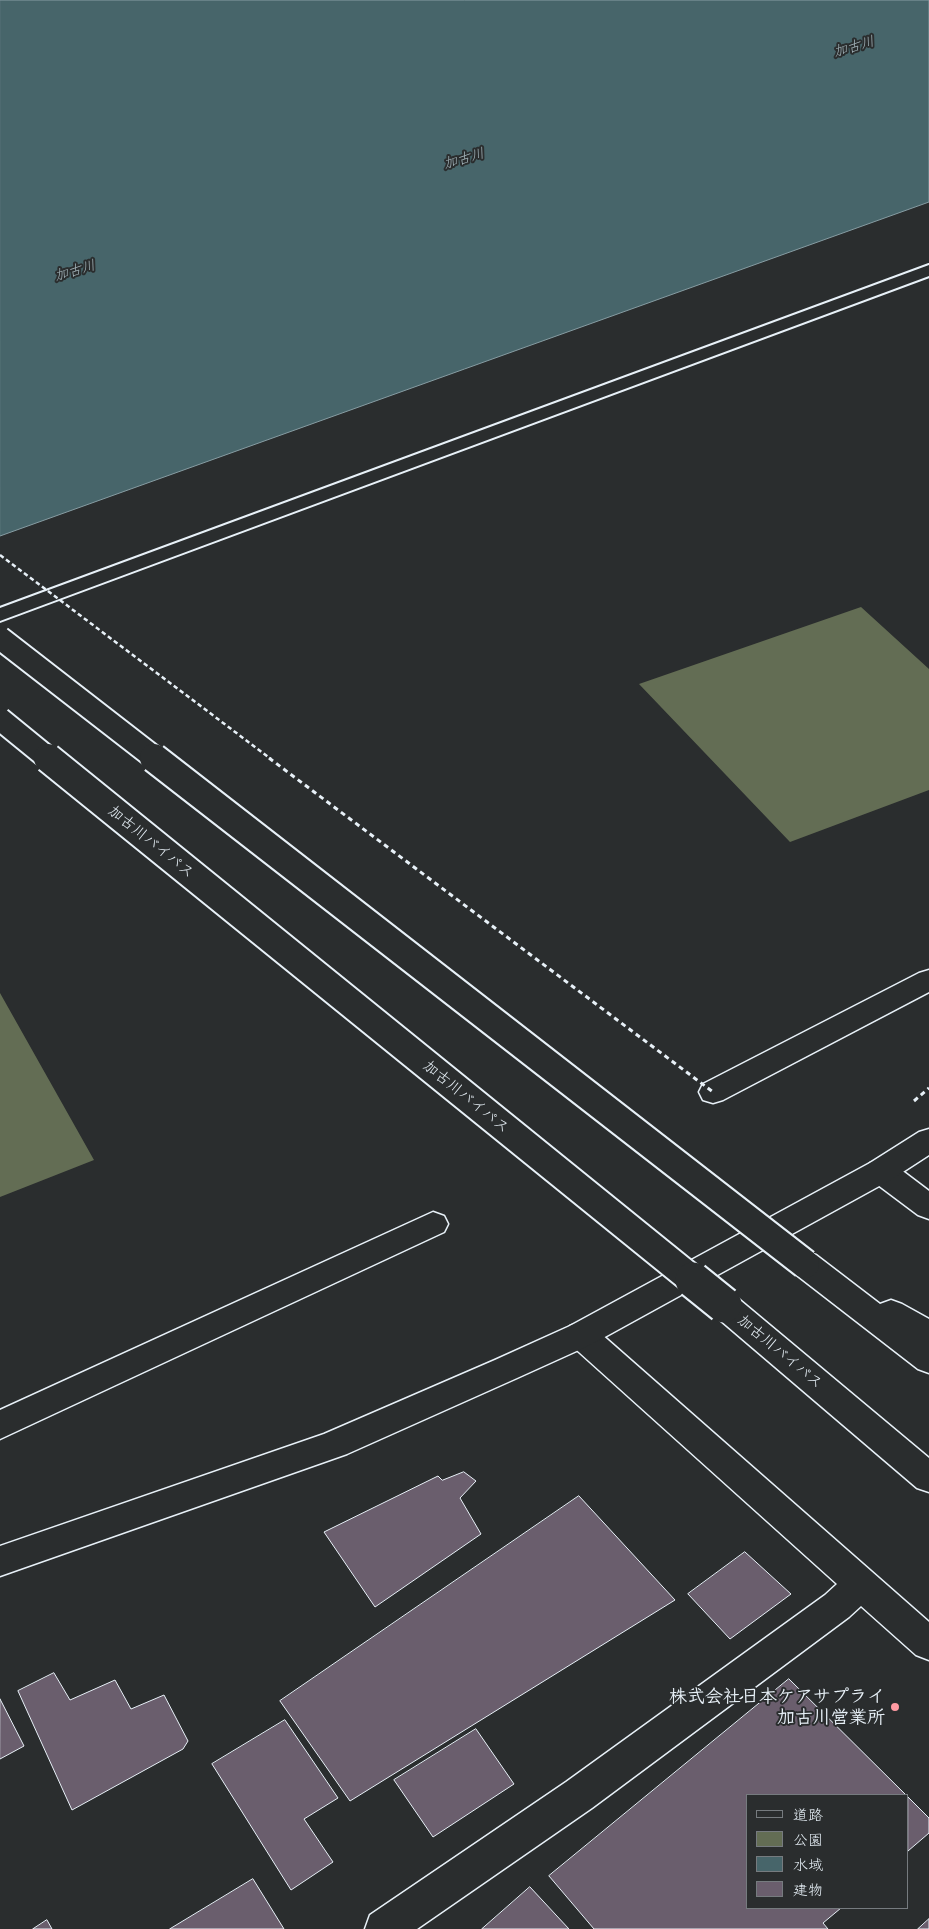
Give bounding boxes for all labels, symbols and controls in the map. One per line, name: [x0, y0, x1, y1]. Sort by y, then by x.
water label: 加古川: [831, 33, 877, 61]
water label: 加古川: [441, 145, 487, 173]
water label: 加古川: [52, 257, 98, 285]
street label: 加古川バイパス: [105, 802, 197, 882]
street label: 加古川バイパス: [420, 1057, 512, 1137]
street label: 加古川バイパス: [734, 1311, 826, 1393]
place label: 株式会社日本ケアサプライ 加古川営業所: [669, 1686, 885, 1728]
marker: 株式会社日本ケアサプライ 加古川営業所: [889, 1701, 901, 1713]
legend: [746, 1794, 909, 1909]
text: 道路: [793, 1806, 823, 1824]
text: 公園: [793, 1831, 823, 1849]
text: 水域: [793, 1856, 823, 1874]
text: 建物: [793, 1881, 823, 1899]

